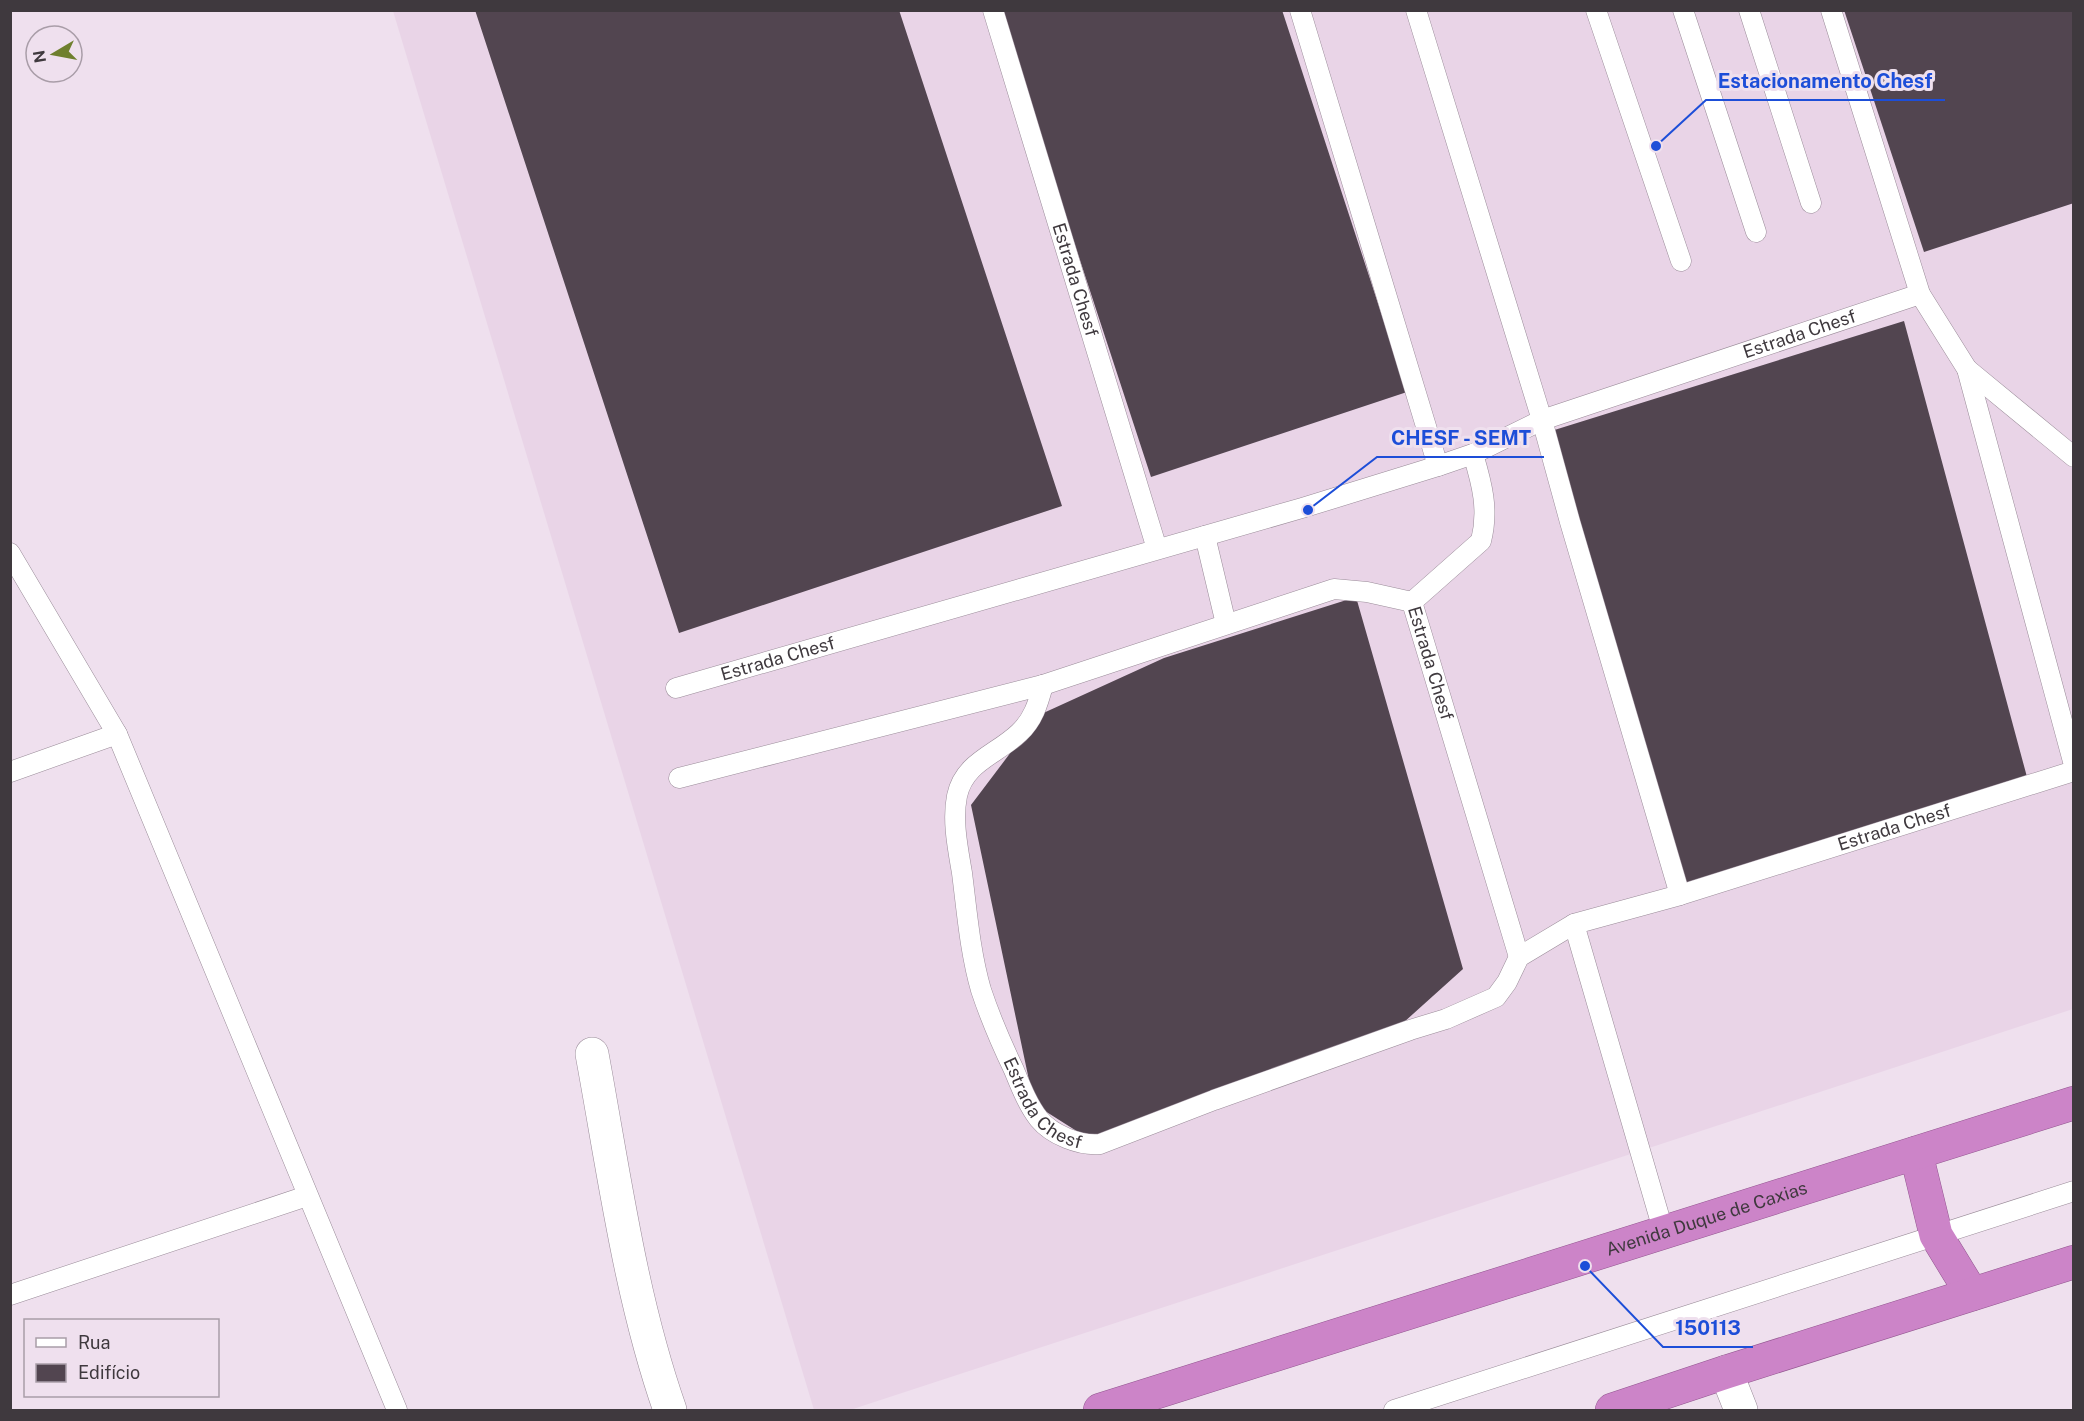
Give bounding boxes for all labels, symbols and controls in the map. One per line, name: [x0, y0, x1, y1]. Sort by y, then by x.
north arrow: [24, 24, 84, 84]
text: N: [29, 49, 50, 64]
callout: Estacionamento Chesf: [1706, 62, 1945, 100]
text: Estacionamento Chesf: [1718, 69, 1932, 93]
street label: Estrada Chesf: [1048, 220, 1103, 339]
street label: Estrada Chesf: [1740, 305, 1859, 362]
callout: CHESF - SEMT: [1377, 419, 1544, 457]
text: CHESF - SEMT: [1391, 426, 1531, 450]
street label: Estrada Chesf: [1404, 604, 1458, 723]
street label: Estrada Chesf: [718, 632, 837, 685]
street label: Estrada Chesf: [1835, 799, 1954, 855]
street label: Estrada Chesf: [999, 1054, 1084, 1153]
street label: Avenida Duque de Caxias: [1603, 1177, 1810, 1260]
callout: 150113: [1663, 1309, 1753, 1347]
text: 150113: [1675, 1316, 1741, 1340]
legend: [24, 1319, 219, 1397]
text: Rua: [78, 1332, 110, 1353]
text: Edifício: [78, 1362, 140, 1383]

